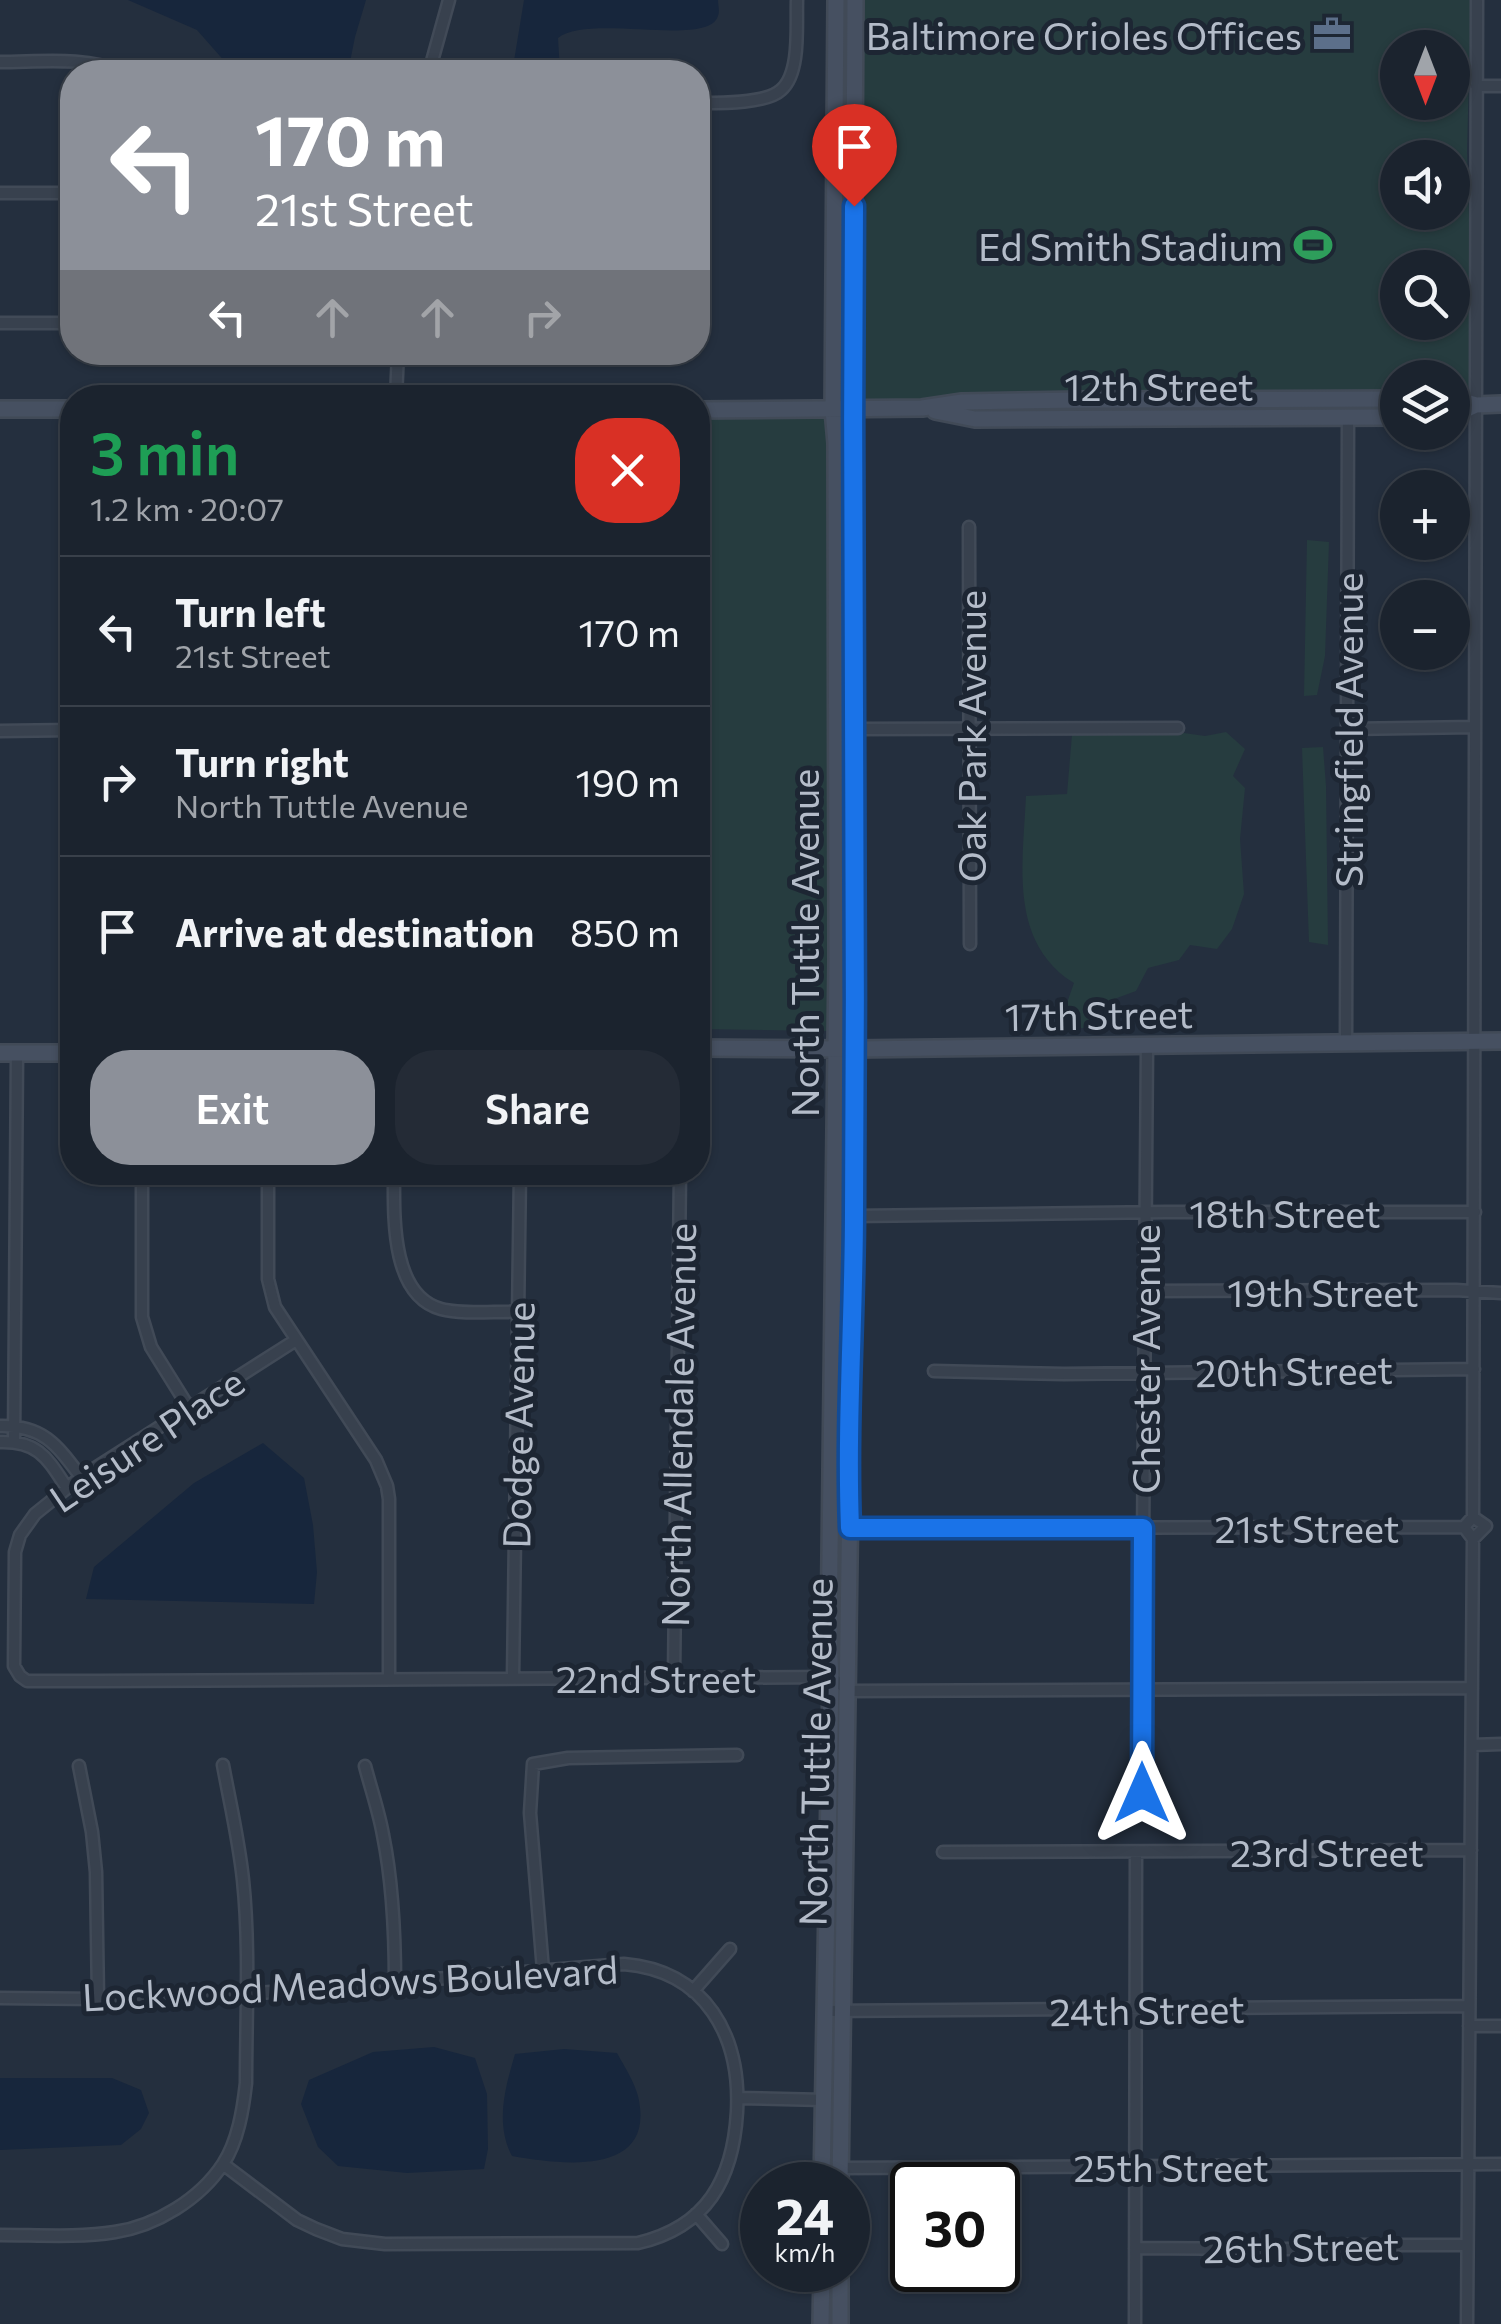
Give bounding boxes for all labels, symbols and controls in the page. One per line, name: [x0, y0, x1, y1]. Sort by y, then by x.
place label: Baltimore Orioles Offices: [866, 11, 1302, 58]
office icon: Baltimore Orioles Offices: [1311, 13, 1353, 55]
north arrow: [1380, 30, 1470, 120]
map controls: [1380, 30, 1470, 670]
text: 170 m: [255, 95, 446, 180]
icon: left: [90, 100, 220, 230]
pin: [812, 104, 897, 207]
icon: arrive: [827, 119, 882, 174]
button: sound: [1380, 140, 1470, 230]
text: 21st Street: [255, 180, 474, 235]
place label: Ed Smith Stadium: [978, 222, 1283, 269]
sports icon: Ed Smith Stadium: [1292, 224, 1334, 266]
button: search: [1380, 250, 1470, 340]
icon: left: [200, 290, 255, 345]
icon: ahead: [305, 290, 360, 345]
icon: ahead: [410, 290, 465, 345]
icon: right: [515, 290, 570, 345]
button: layers: [1380, 360, 1470, 450]
street label: 12th Street: [1064, 362, 1254, 409]
text: 3 min: [90, 414, 239, 487]
button: close: [575, 418, 680, 523]
button: +: [1380, 470, 1470, 560]
text: 1.2 km · 20:07: [90, 488, 284, 528]
street label: Stringfield Avenue: [1324, 572, 1371, 888]
button: −: [1380, 580, 1470, 670]
text: Turn left: [175, 588, 326, 635]
street label: Oak Park Avenue: [947, 590, 994, 882]
icon: left: [90, 604, 145, 659]
text: 170 m: [579, 608, 680, 655]
text: 21st Street: [175, 635, 331, 675]
text: Turn right: [175, 738, 349, 785]
icon: right: [90, 754, 145, 809]
text: 190 m: [575, 758, 680, 805]
street label: North Tuttle Avenue: [780, 769, 827, 1117]
text: North Tuttle Avenue: [175, 785, 468, 825]
icon: arrive: [90, 904, 145, 959]
text: Arrive at destination: [175, 908, 534, 955]
text: 850 m: [570, 908, 680, 955]
street label: 17th Street: [1004, 989, 1194, 1039]
button: Exit: [90, 1050, 375, 1165]
button: Share: [395, 1050, 680, 1165]
street label: 18th Street: [1189, 1189, 1381, 1236]
street label: North Allendale Avenue: [650, 1223, 704, 1627]
street label: Chester Avenue: [1121, 1224, 1168, 1494]
street label: 19th Street: [1227, 1268, 1419, 1315]
street label: Dodge Avenue: [491, 1301, 543, 1549]
street label: 20th Street: [1195, 1345, 1393, 1395]
street label: Leisure Place: [40, 1357, 252, 1521]
street label: 21st Street: [1215, 1504, 1399, 1551]
street label: North Tuttle Avenue: [787, 1577, 841, 1927]
street label: 22nd Street: [556, 1654, 756, 1701]
position arrow: [1090, 1741, 1194, 1845]
street label: 23rd Street: [1230, 1828, 1424, 1875]
street label: Lockwood Meadows Boulevard: [81, 1944, 619, 2020]
street label: 24th Street: [1049, 1984, 1245, 2034]
street label: 25th Street: [1074, 2143, 1268, 2190]
speed limit sign: 30: [890, 2162, 1020, 2292]
text: 24: [776, 2184, 834, 2245]
street label: 26th Street: [1203, 2221, 1399, 2271]
text: km/h: [775, 2237, 835, 2267]

